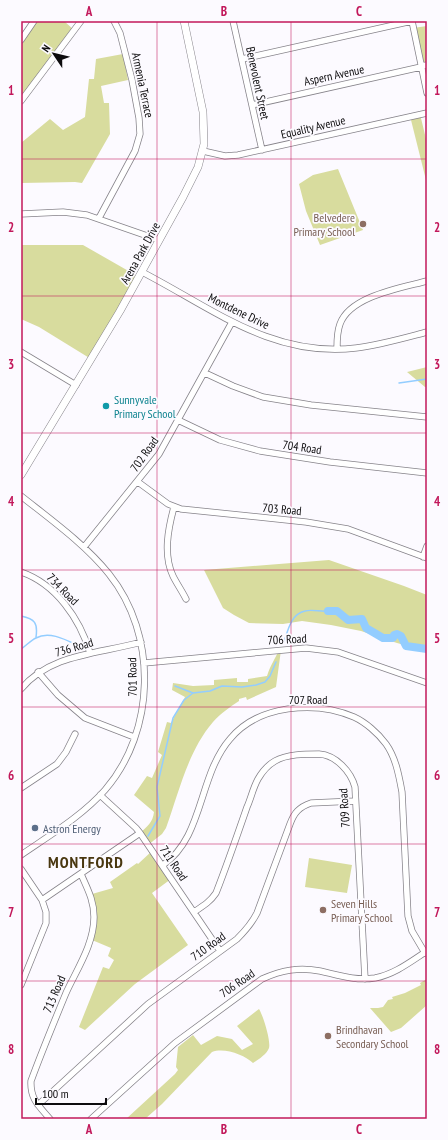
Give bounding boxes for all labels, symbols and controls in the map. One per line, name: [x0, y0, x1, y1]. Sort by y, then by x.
text: A: [85, 3, 93, 20]
text: B: [221, 3, 227, 20]
text: C: [356, 3, 362, 20]
north arrow: [34, 34, 74, 74]
text: N: [38, 42, 53, 55]
street label: Benevolent Street: [243, 45, 273, 122]
street label: Armenia Terrace: [129, 51, 157, 119]
street label: Aspern Avenue: [303, 61, 365, 89]
text: 1: [8, 82, 14, 99]
text: 1: [434, 82, 440, 99]
street label: Equality Avenue: [279, 112, 347, 142]
place label: Belvedere Primary School: [294, 210, 355, 239]
text: 2: [8, 219, 14, 236]
street label: Arena Park Drive: [117, 219, 163, 287]
marker: Belvedere Primary School: [358, 219, 368, 229]
text: 2: [434, 219, 440, 236]
street label: Montdene Drive: [206, 290, 272, 332]
text: 3: [8, 356, 14, 373]
text: 3: [434, 356, 440, 373]
place label: Sunnyvale Primary School: [114, 392, 176, 421]
marker: Sunnyvale Primary School: [101, 401, 111, 411]
street label: 702 Road: [127, 434, 161, 474]
street label: 704 Road: [282, 437, 322, 457]
text: 4: [8, 493, 15, 510]
text: 4: [434, 493, 441, 510]
street label: 703 Road: [262, 500, 302, 518]
street label: 734 Road: [44, 570, 82, 608]
text: 5: [8, 630, 14, 647]
street label: 706 Road: [267, 630, 307, 648]
text: 5: [434, 630, 440, 647]
street label: 736 Road: [53, 634, 95, 660]
street label: 701 Road: [124, 657, 140, 697]
street label: 707 Road: [289, 692, 327, 707]
text: 6: [8, 767, 14, 784]
text: 6: [434, 767, 440, 784]
street label: 709 Road: [335, 788, 353, 828]
place label: Astron Energy: [43, 821, 101, 836]
marker: Astron Energy: [30, 823, 40, 833]
street label: 711 Road: [157, 843, 191, 883]
district label: MONTFORD: [48, 852, 124, 872]
place label: Seven Hills Primary School: [331, 896, 393, 925]
text: 7: [8, 904, 14, 921]
text: 7: [434, 904, 440, 921]
marker: Seven Hills Primary School: [318, 905, 328, 915]
street label: 710 Road: [188, 928, 228, 964]
street label: 706 Road: [217, 966, 257, 1000]
street label: 713 Road: [39, 973, 69, 1015]
place label: Brindhavan Secondary School: [336, 1022, 409, 1051]
marker: Brindhavan Secondary School: [323, 1031, 333, 1041]
text: 8: [8, 1041, 14, 1058]
text: 8: [434, 1041, 440, 1058]
scale bar: [36, 1080, 106, 1106]
text: 100 m: [42, 1086, 69, 1101]
text: A: [85, 1121, 93, 1138]
text: B: [221, 1121, 227, 1138]
text: C: [356, 1121, 362, 1138]

